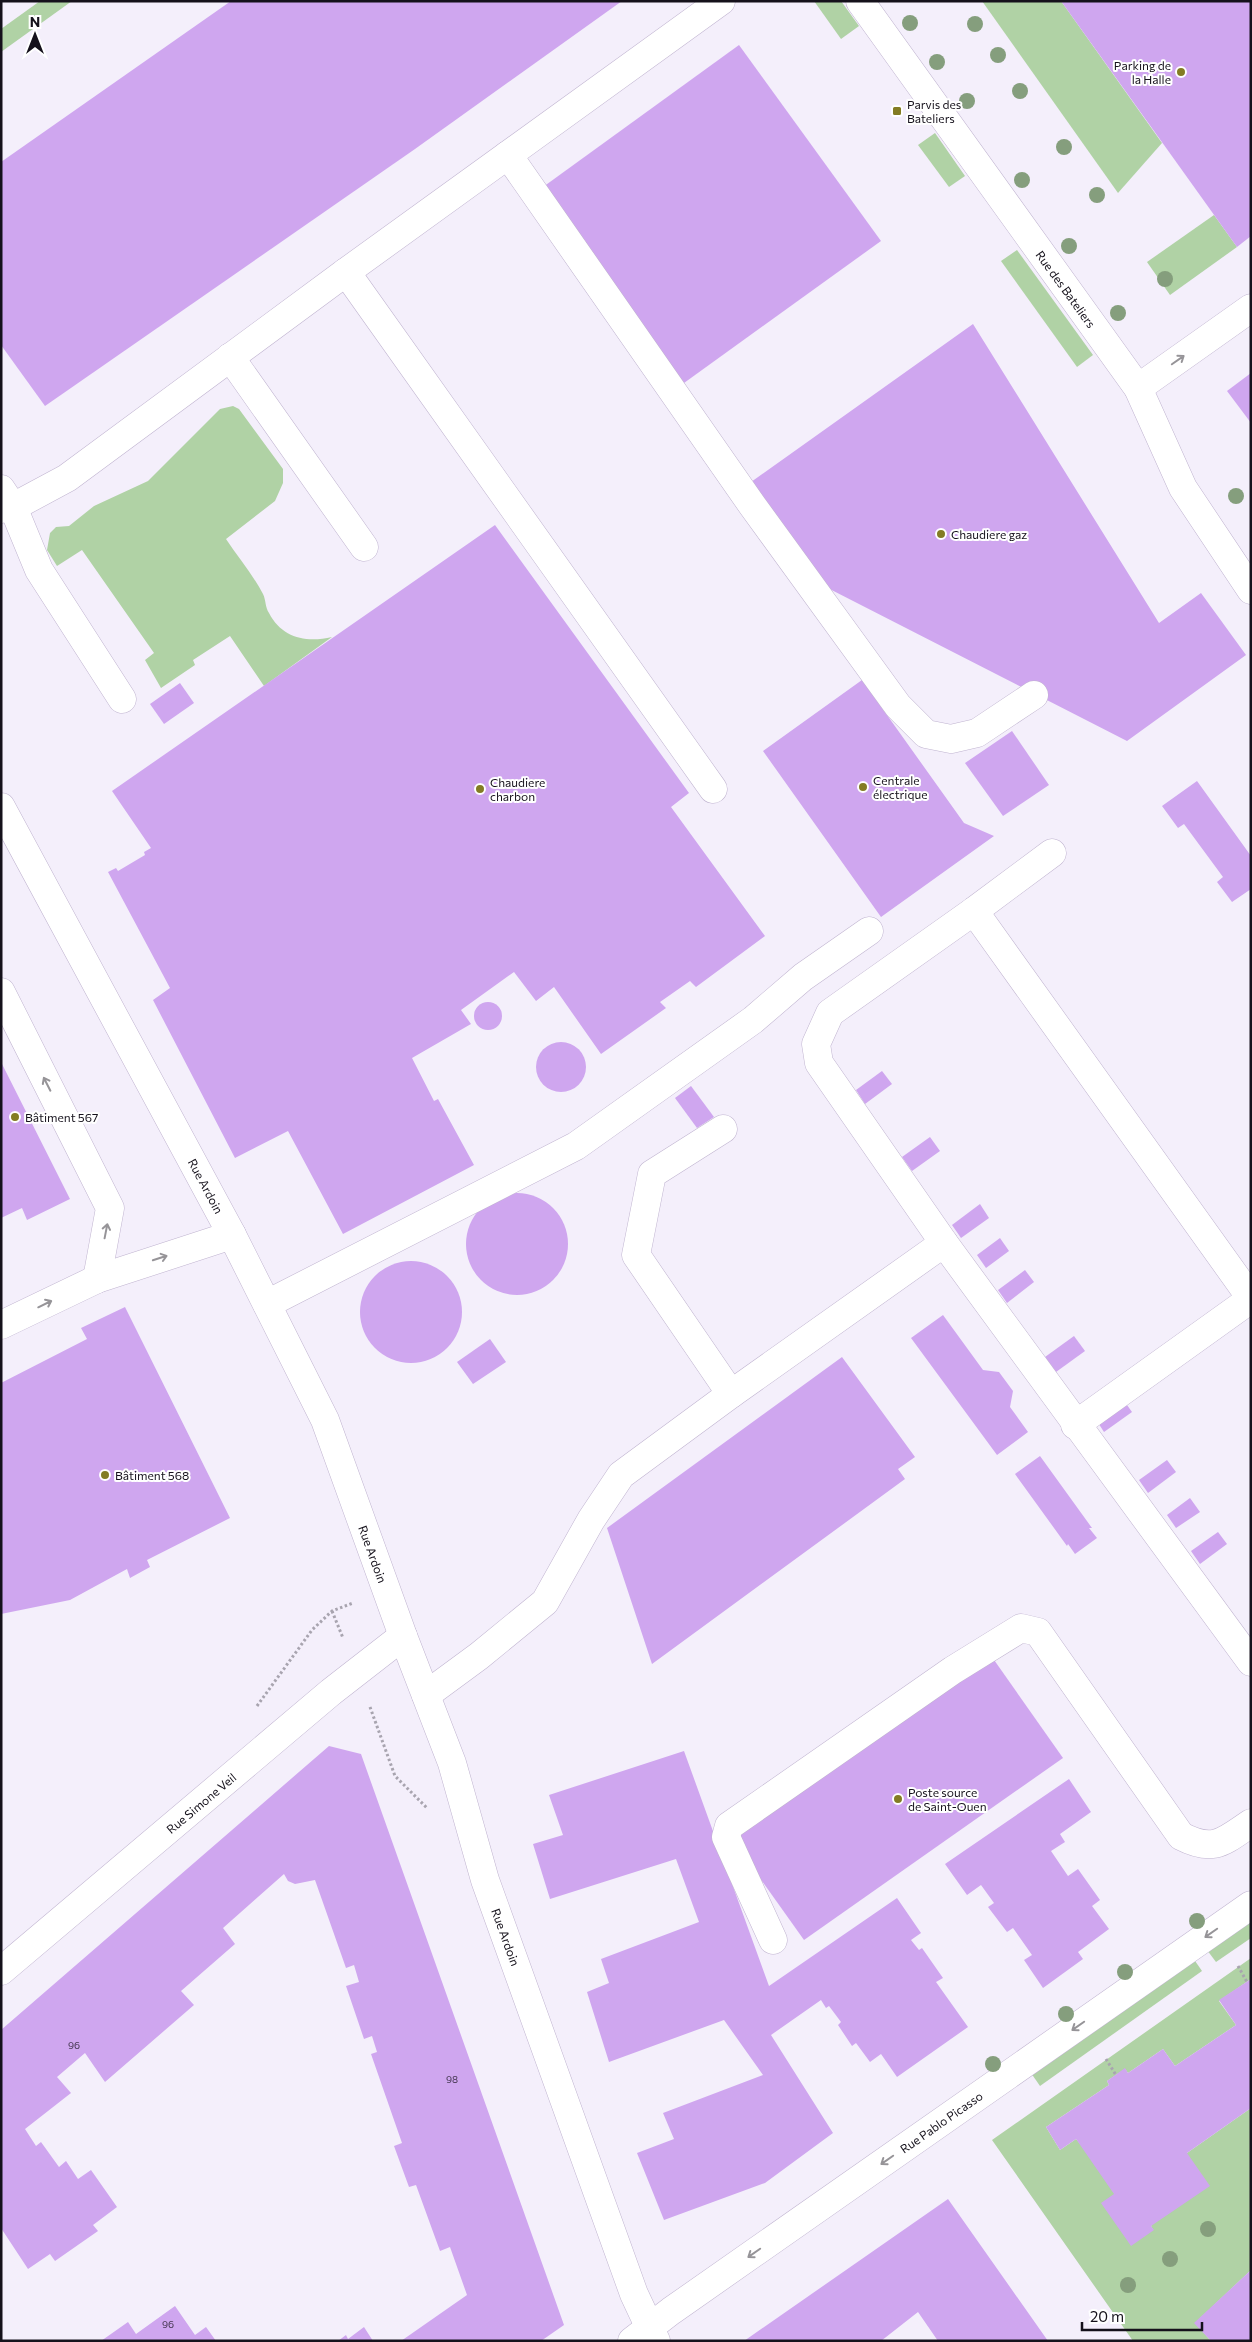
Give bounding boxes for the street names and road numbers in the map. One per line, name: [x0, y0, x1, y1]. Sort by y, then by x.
street label: Rue des Bateliers: [1033, 248, 1099, 330]
street label: Rue Ardoin: [186, 1156, 226, 1216]
street label: Rue Ardoin: [356, 1523, 390, 1585]
street label: Rue Simone Veil: [163, 1770, 239, 1836]
street label: Rue Ardoin: [489, 1906, 523, 1968]
street label: Rue Pablo Picasso: [897, 2088, 985, 2156]

